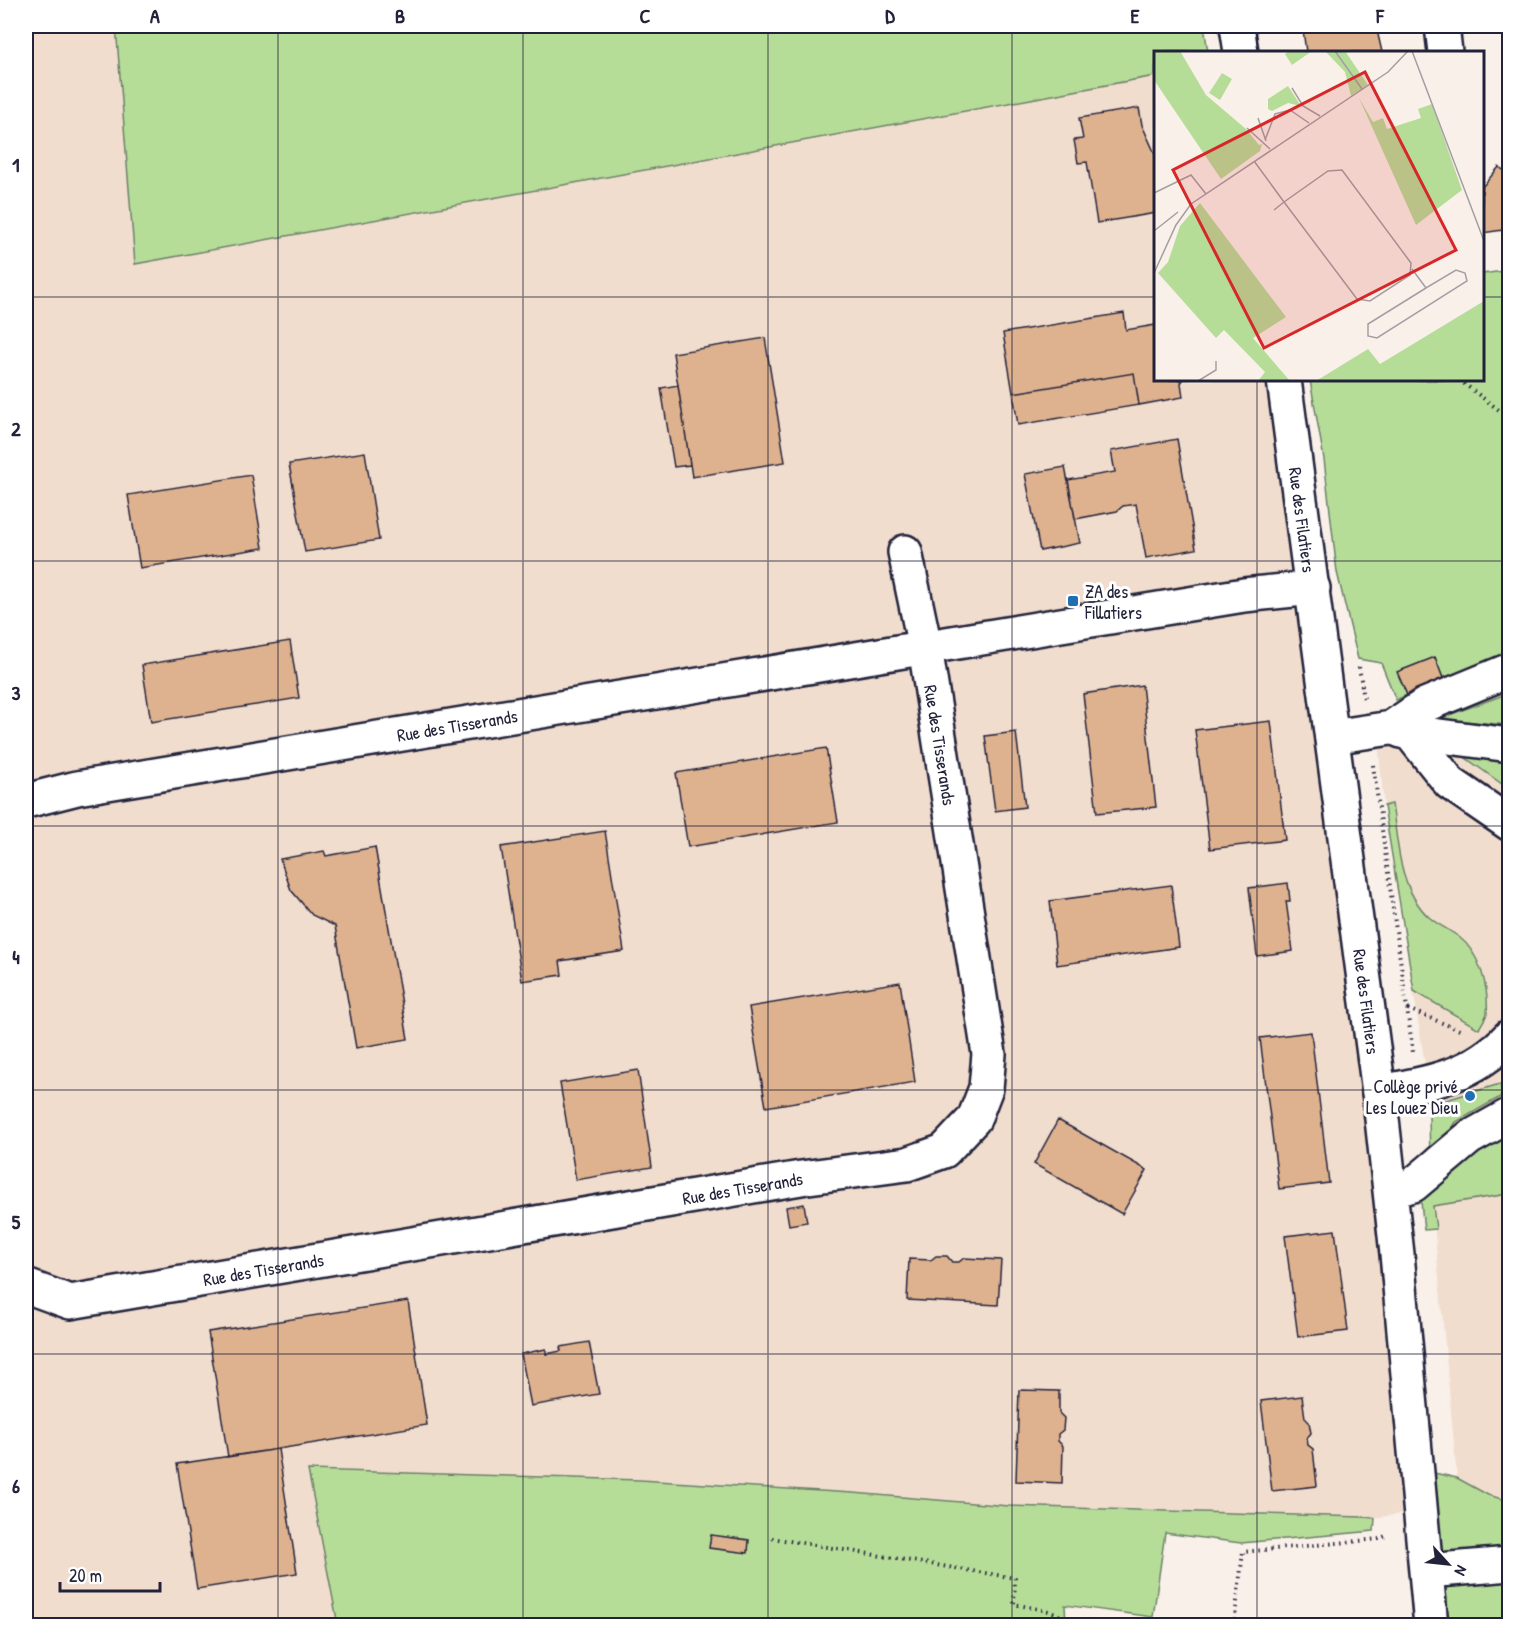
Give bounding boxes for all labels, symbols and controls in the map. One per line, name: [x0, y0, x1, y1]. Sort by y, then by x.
text: A: [150, 2, 160, 29]
text: B: [395, 2, 405, 29]
text: C: [640, 2, 651, 29]
text: D: [885, 2, 895, 29]
text: E: [1131, 2, 1140, 29]
text: F: [1375, 2, 1385, 29]
inset map: [1154, 51, 1484, 381]
text: 1: [12, 151, 20, 178]
text: 2: [11, 415, 21, 442]
street label: Rue des Filatiers: [1283, 466, 1322, 574]
place label: ZA des Fillatiers: [1084, 579, 1142, 625]
marker: ZA des Fillatiers: [1066, 594, 1080, 608]
text: 3: [12, 679, 21, 706]
street label: Rue des Tisserands: [918, 683, 962, 807]
street label: Rue des Tisserands: [395, 703, 519, 747]
text: 4: [12, 943, 20, 970]
street label: Rue des Filatiers: [1348, 947, 1386, 1056]
place label: Collège privé Les Louez Dieu: [1366, 1074, 1458, 1120]
marker: Collège privé Les Louez Dieu: [1463, 1089, 1477, 1103]
street label: Rue des Tisserands: [681, 1165, 805, 1210]
text: 5: [12, 1208, 21, 1235]
street label: Rue des Tisserands: [201, 1247, 326, 1292]
text: 6: [12, 1472, 20, 1499]
north arrow: [1418, 1534, 1478, 1594]
scale bar: [60, 1555, 160, 1593]
text: N: [1449, 1562, 1473, 1580]
text: 20 m: [69, 1563, 102, 1588]

